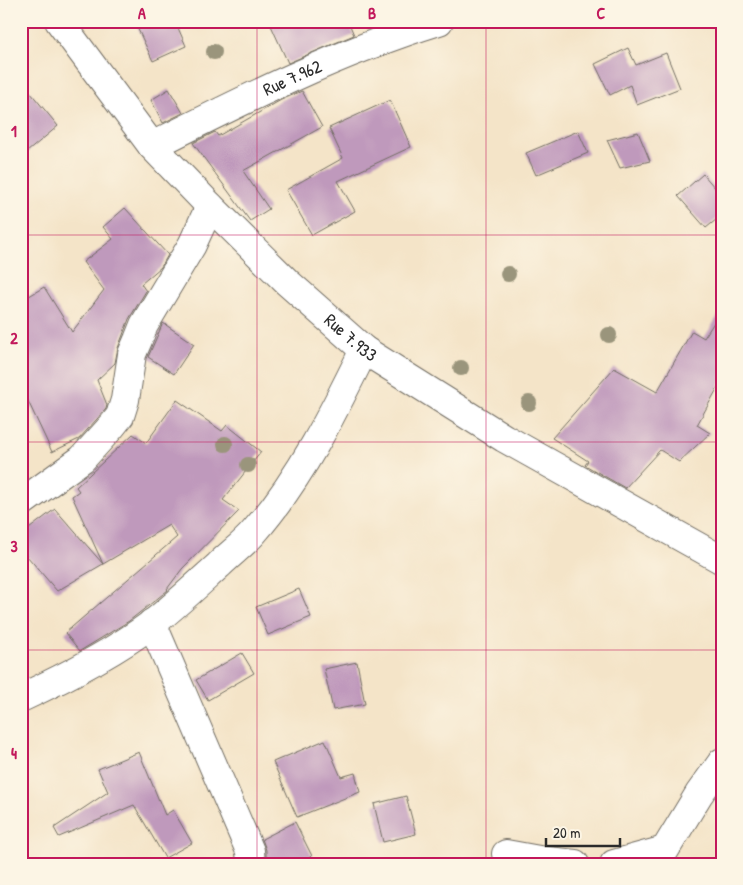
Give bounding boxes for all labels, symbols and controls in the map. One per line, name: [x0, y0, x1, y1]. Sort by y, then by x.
text: A: [138, 2, 146, 24]
text: B: [368, 2, 376, 24]
text: C: [597, 2, 606, 24]
street label: Rue 7.962: [259, 53, 326, 102]
text: 1: [11, 120, 17, 142]
street label: Rue 7.933: [319, 308, 382, 367]
text: 2: [10, 327, 18, 349]
text: 3: [10, 535, 18, 557]
text: 4: [11, 742, 17, 764]
scale bar: [546, 815, 619, 847]
text: 20 m: [553, 822, 580, 843]

